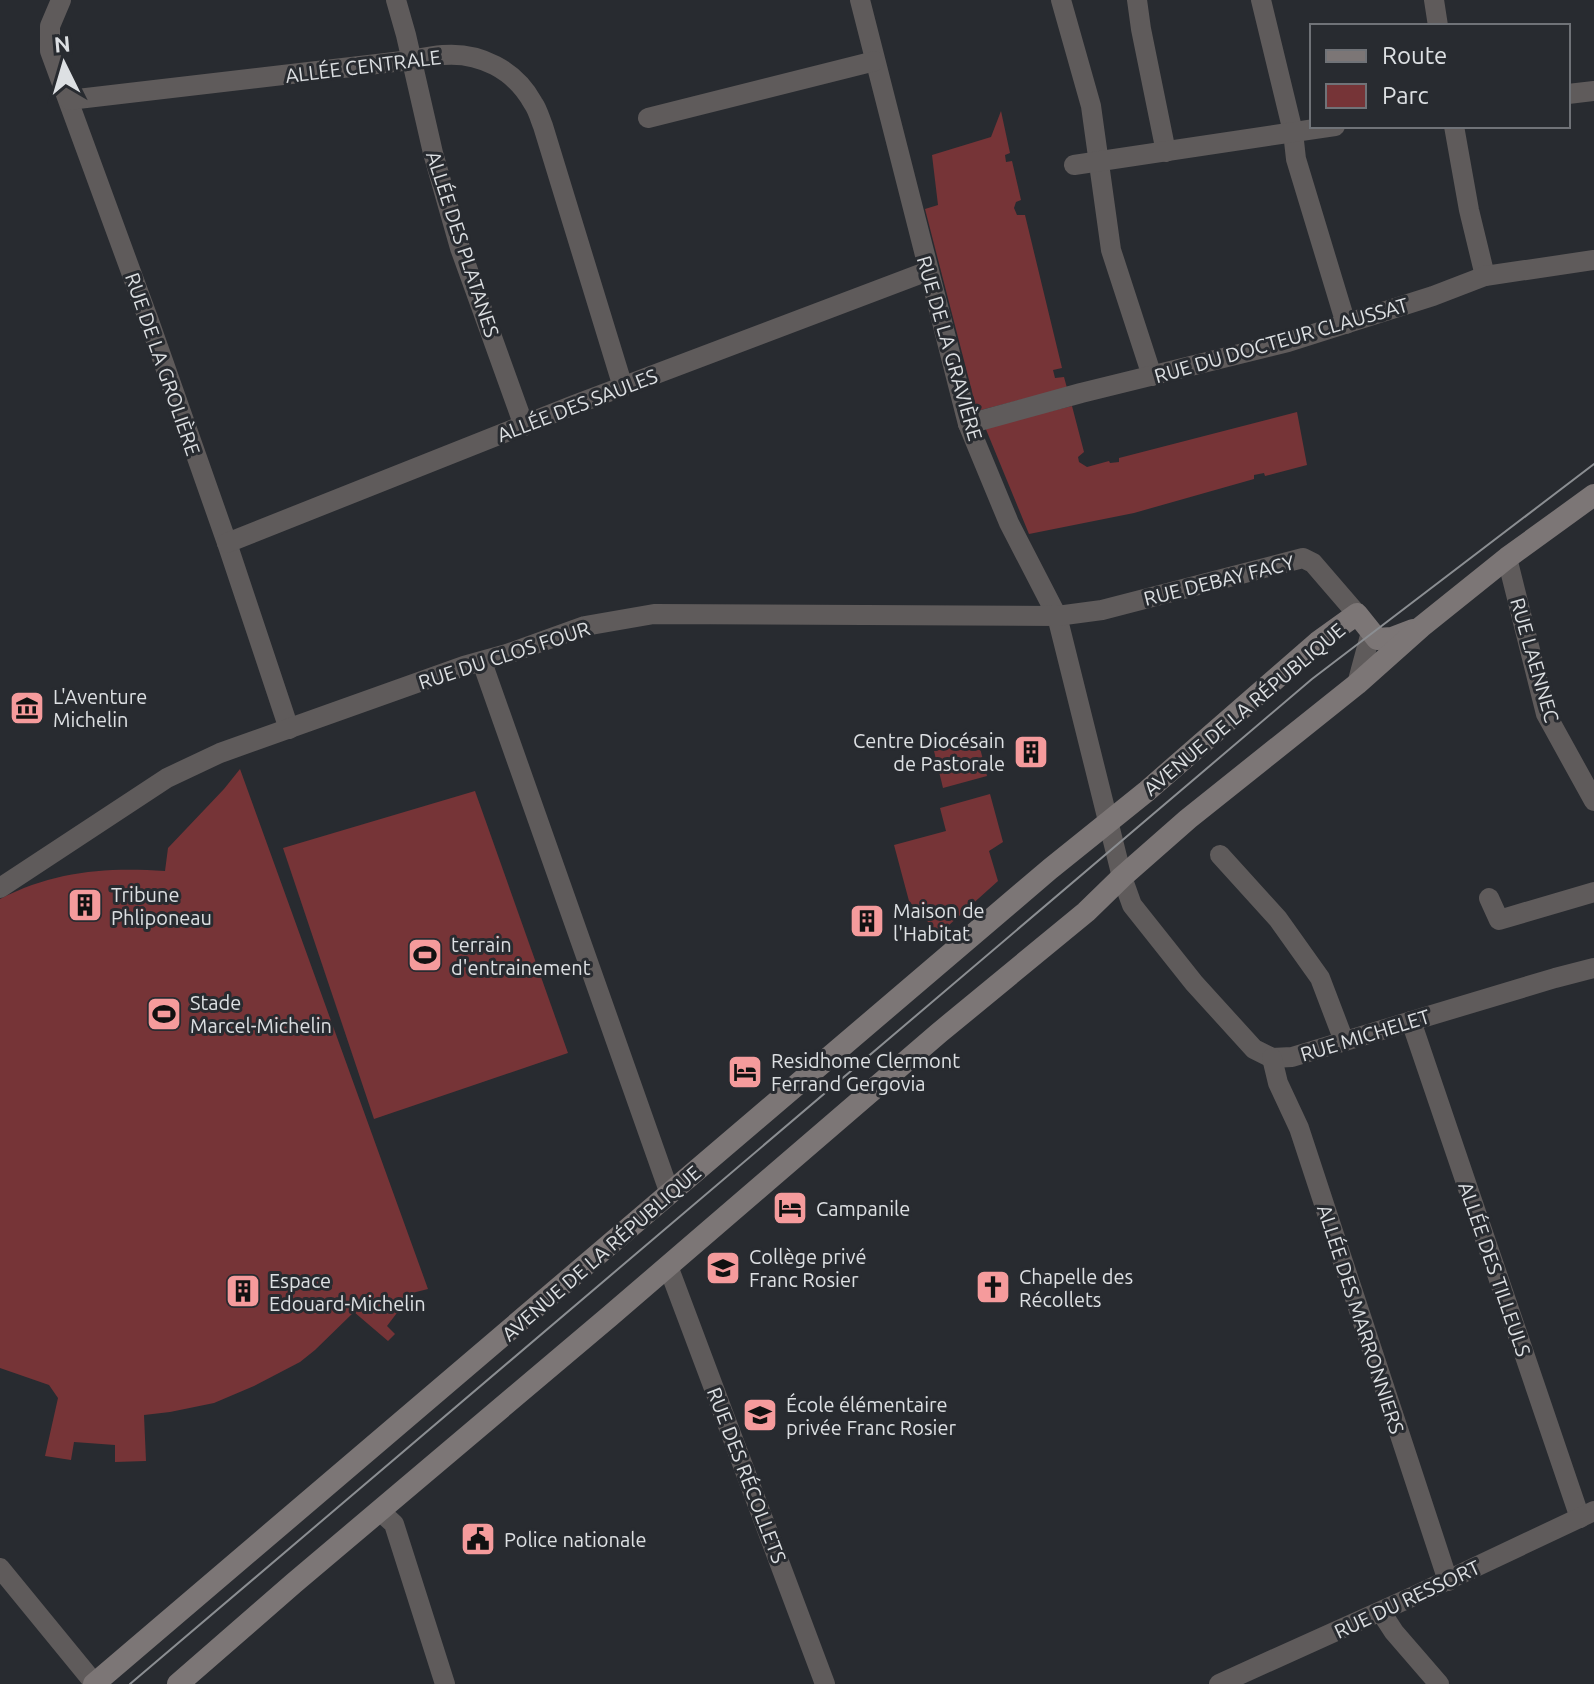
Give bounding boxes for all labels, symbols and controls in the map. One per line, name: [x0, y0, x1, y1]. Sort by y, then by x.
north arrow: [24, 24, 104, 104]
legend: [1310, 24, 1570, 128]
text: N: [53, 30, 71, 57]
text: Route: [1382, 42, 1447, 69]
street label: ALLÉE CENTRALE: [284, 45, 442, 87]
text: Parc: [1382, 82, 1429, 109]
street label: ALLÉE DES PLATANES: [422, 148, 504, 340]
street label: RUE DE LA GRAVIÈRE: [913, 253, 987, 443]
street label: RUE DE LA GROLIÈRE: [121, 270, 205, 458]
street label: RUE DU DOCTEUR CLAUSSAT: [1151, 293, 1411, 387]
street label: ALLÉE DES SAULES: [494, 364, 660, 446]
street label: RUE DEBAY FACY: [1141, 550, 1297, 610]
street label: RUE LAENNEC: [1506, 595, 1564, 725]
street label: RUE DU CLOS FOUR: [415, 616, 593, 694]
street label: AVENUE DE LA RÉPUBLIQUE: [1139, 618, 1349, 800]
place label: L'Aventure Michelin: [53, 685, 147, 731]
museum icon: L'Aventure Michelin: [8, 689, 46, 727]
place label: Centre Diocésain de Pastorale: [853, 729, 1005, 775]
building icon: Centre Diocésain de Pastorale: [1012, 733, 1050, 771]
place label: Tribune Phliponeau: [111, 883, 212, 929]
building icon: Tribune Phliponeau: [66, 886, 104, 924]
place label: Maison de l'Habitat: [893, 899, 985, 945]
building icon: Maison de l'Habitat: [848, 902, 886, 940]
place label: terrain d'entrainement: [451, 933, 591, 979]
sports icon: terrain d'entrainement: [406, 936, 444, 974]
place label: Stade Marcel-Michelin: [190, 991, 332, 1037]
sports icon: Stade Marcel-Michelin: [145, 995, 183, 1033]
street label: RUE MICHELET: [1297, 1004, 1433, 1066]
place label: Residhome Clermont Ferrand Gergovia: [771, 1049, 960, 1095]
hotel icon: Residhome Clermont Ferrand Gergovia: [726, 1053, 764, 1091]
street label: AVENUE DE LA RÉPUBLIQUE: [497, 1160, 705, 1346]
street label: ALLÉE DES TILLEULS: [1454, 1179, 1536, 1359]
hotel icon: Campanile: [771, 1189, 809, 1227]
place label: Campanile: [816, 1197, 910, 1220]
street label: ALLÉE DES MARRONNIERS: [1313, 1202, 1409, 1436]
place label: Collège privé Franc Rosier: [749, 1245, 866, 1291]
school or university icon: Collège privé Franc Rosier: [704, 1249, 742, 1287]
place label: Chapelle des Récollets: [1019, 1265, 1133, 1311]
church icon: Chapelle des Récollets: [974, 1268, 1012, 1306]
place label: Espace Edouard-Michelin: [269, 1269, 426, 1315]
building icon: Espace Edouard-Michelin: [224, 1272, 262, 1310]
street label: RUE DES RÉCOLLETS: [703, 1384, 791, 1566]
place label: École élémentaire privée Franc Rosier: [786, 1393, 956, 1439]
school or university icon: École élémentaire privée Franc Rosier: [741, 1396, 779, 1434]
public building icon: Police nationale: [459, 1520, 497, 1558]
place label: Police nationale: [504, 1528, 647, 1551]
street label: RUE DU RESSORT: [1331, 1555, 1483, 1643]

